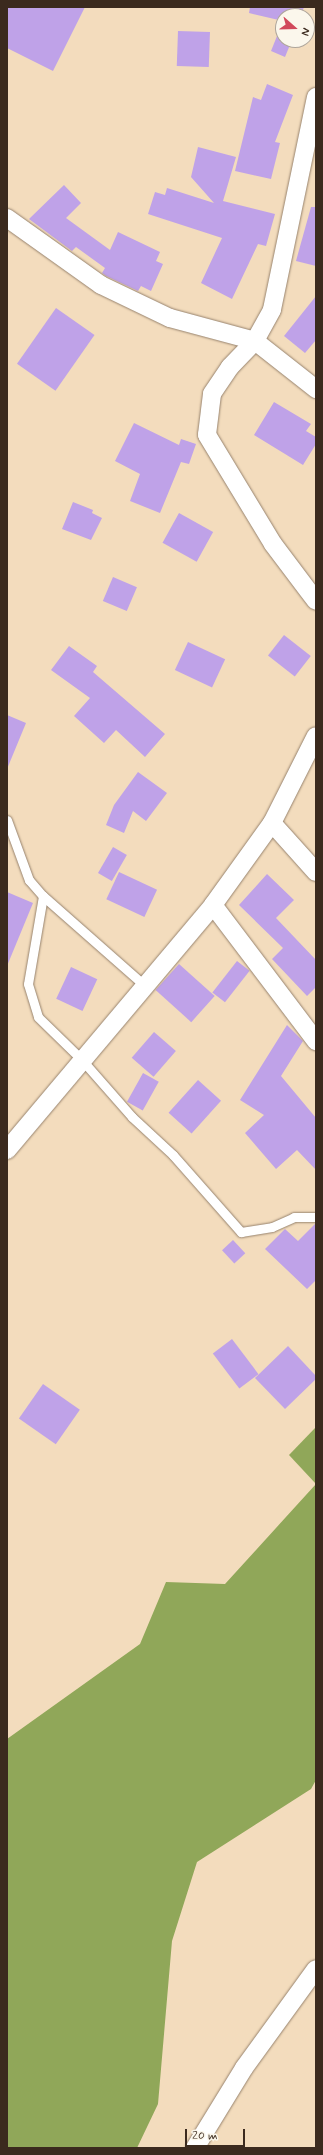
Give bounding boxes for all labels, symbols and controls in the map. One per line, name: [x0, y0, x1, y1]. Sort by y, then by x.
north arrow: [275, 8, 315, 48]
text: N: [298, 26, 313, 38]
scale bar: [187, 2121, 247, 2147]
text: 20 m: [192, 2128, 218, 2144]

